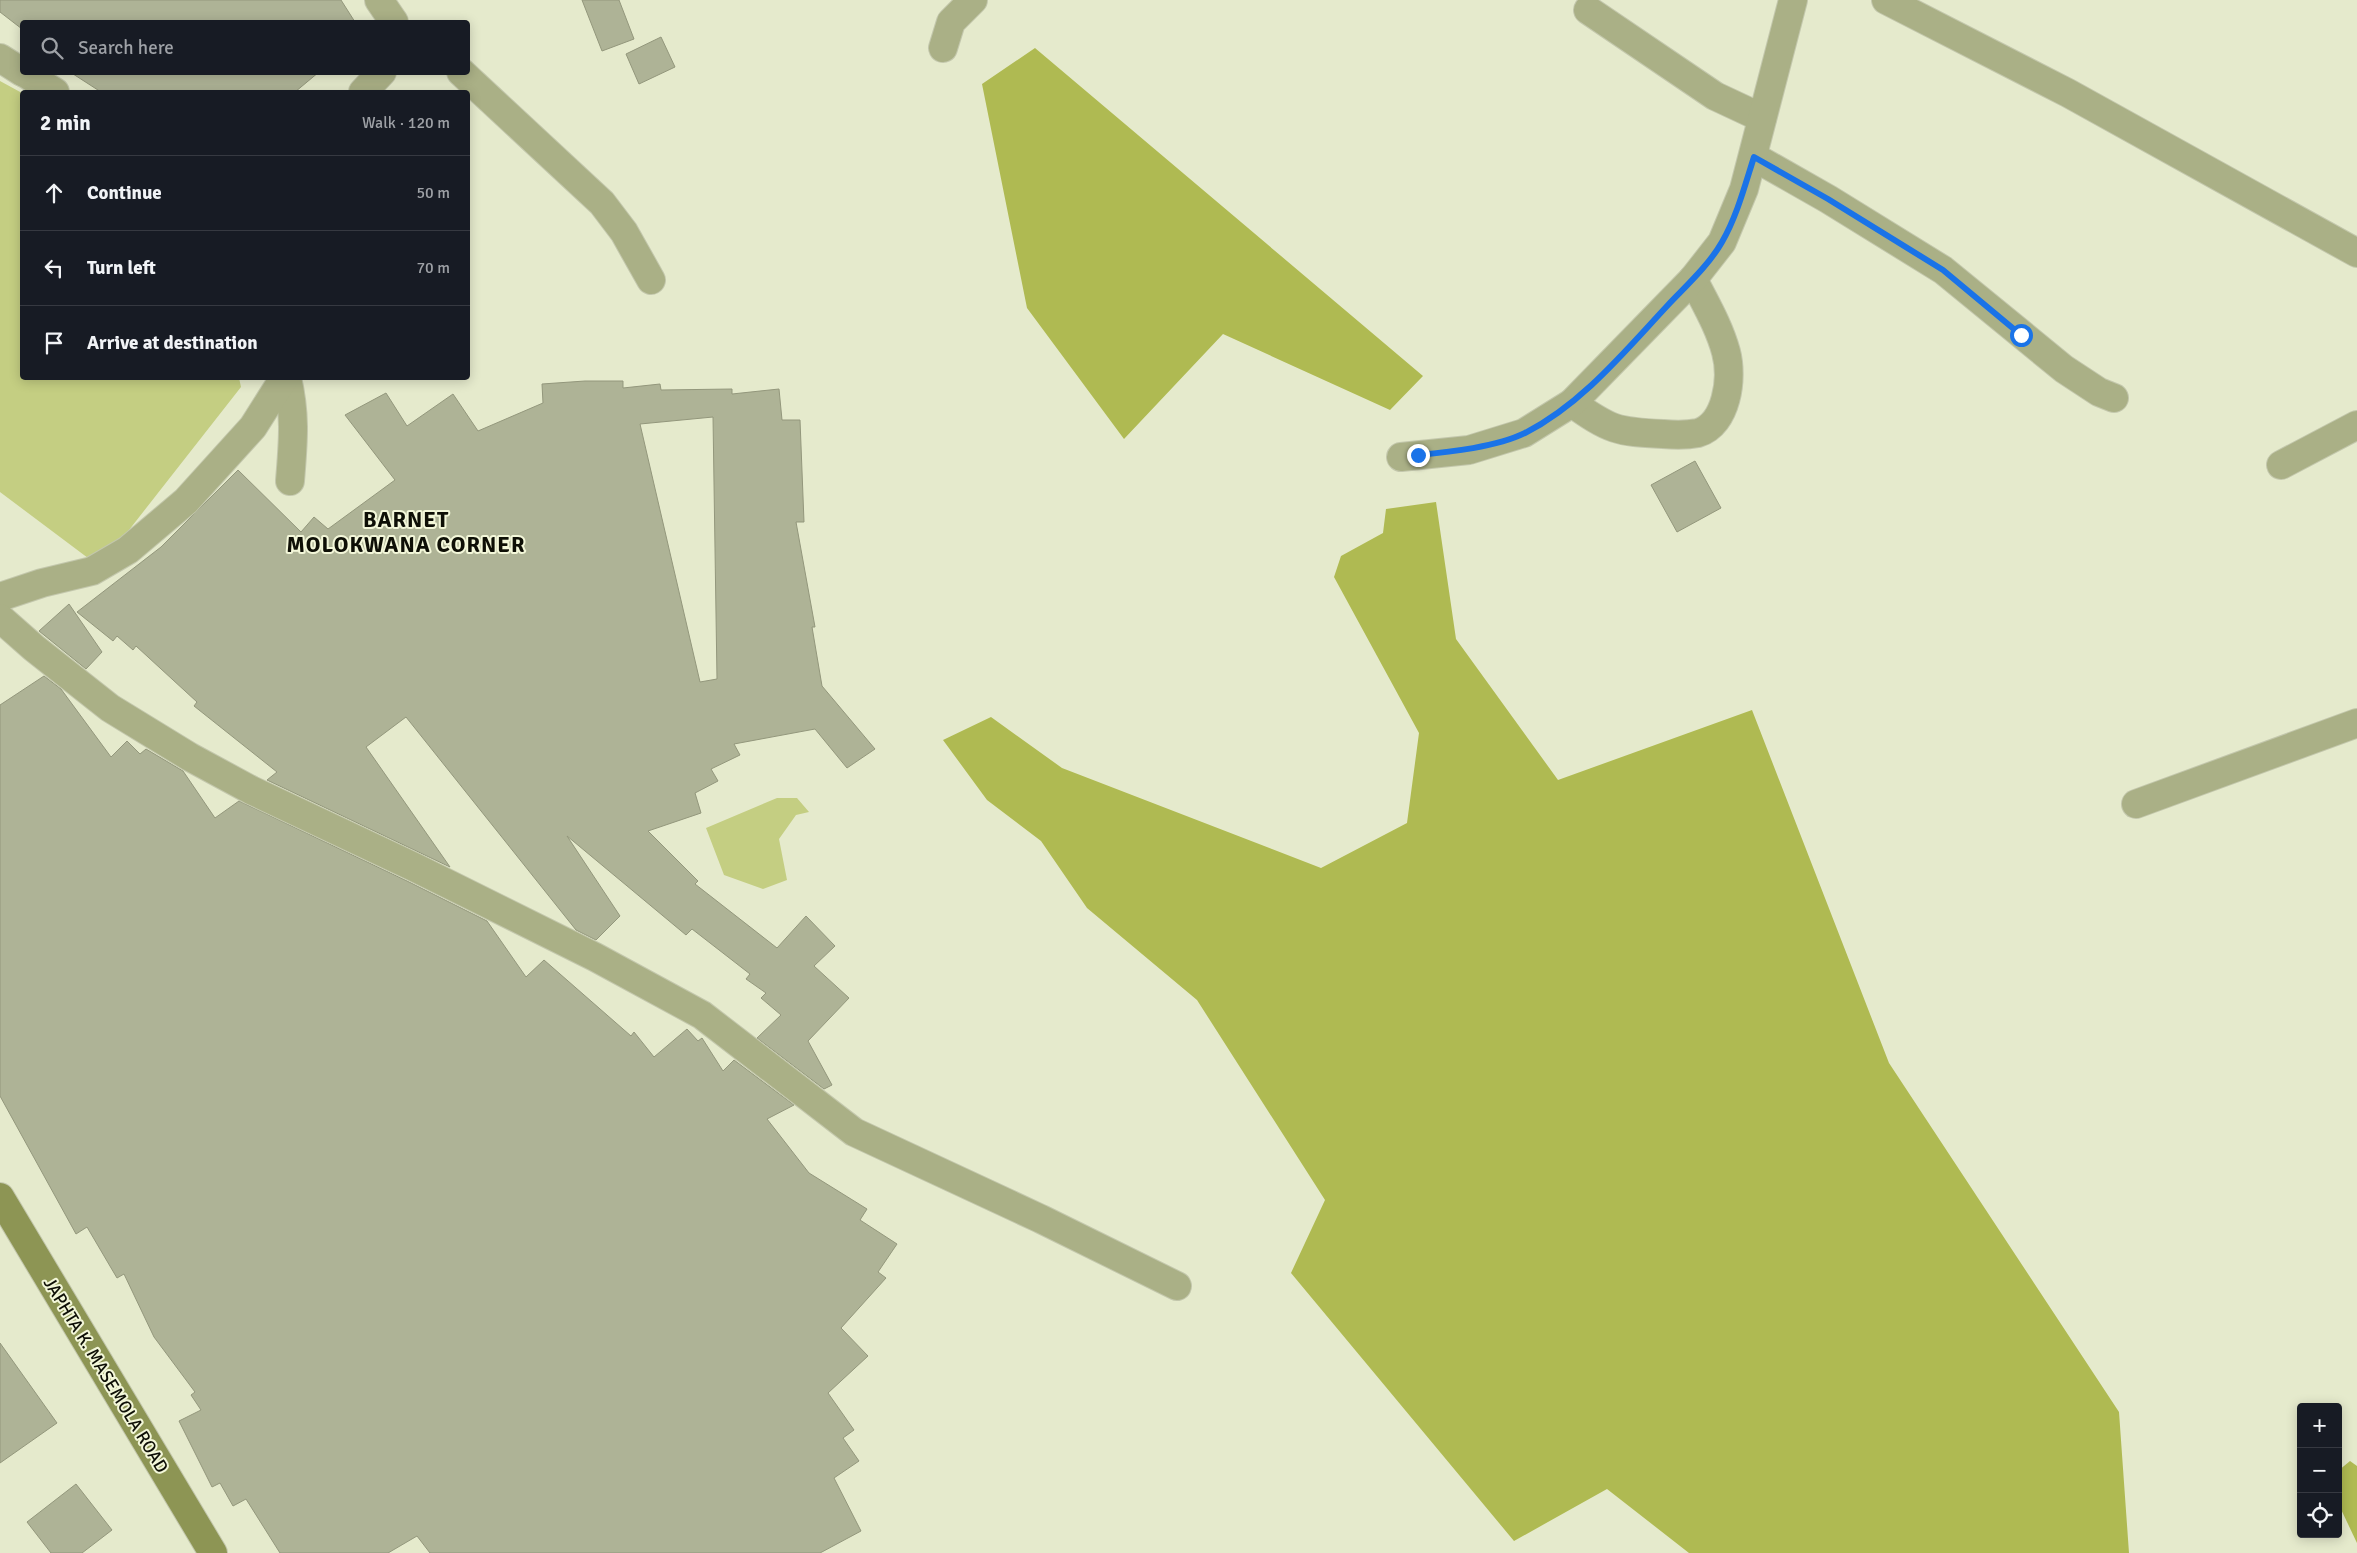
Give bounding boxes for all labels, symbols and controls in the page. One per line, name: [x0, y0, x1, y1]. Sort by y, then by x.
search box: [20, 20, 470, 75]
icon: search: [38, 34, 66, 62]
text: Search here: [78, 36, 174, 60]
text: 2 min: [40, 110, 91, 136]
text: Walk · 120 m: [362, 113, 450, 133]
icon: ahead: [40, 179, 68, 207]
text: Continue: [87, 181, 162, 205]
text: 50 m: [416, 183, 450, 203]
icon: left: [40, 254, 68, 282]
text: Turn left: [87, 256, 156, 280]
text: 70 m: [416, 258, 450, 278]
route start: [2010, 324, 2033, 347]
icon: arrive: [40, 329, 68, 357]
text: Arrive at destination: [87, 331, 258, 355]
route end: [1407, 444, 1430, 467]
district label: BARNET MOLOKWANA CORNER: [287, 506, 525, 558]
street label: JAPHTA K. MASEMOLA ROAD: [39, 1273, 173, 1477]
map controls: [2297, 1403, 2342, 1538]
button: +: [2297, 1403, 2342, 1448]
button: −: [2297, 1448, 2342, 1493]
button: locate: [2297, 1493, 2342, 1538]

